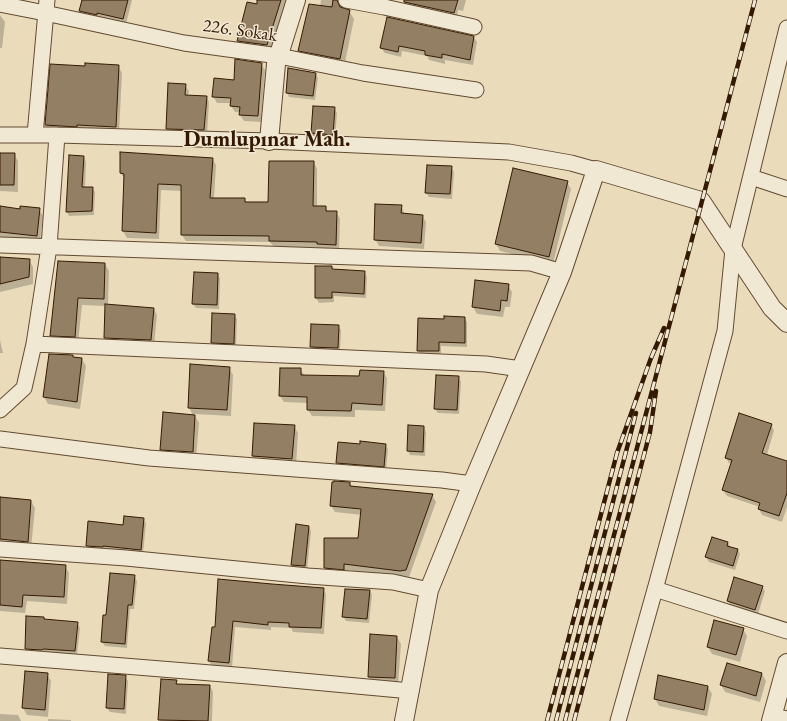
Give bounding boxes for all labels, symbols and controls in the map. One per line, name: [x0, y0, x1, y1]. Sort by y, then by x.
street label: 226. Sokak: [201, 15, 279, 47]
district label: Dumlupınar Mah.: [183, 127, 351, 153]

